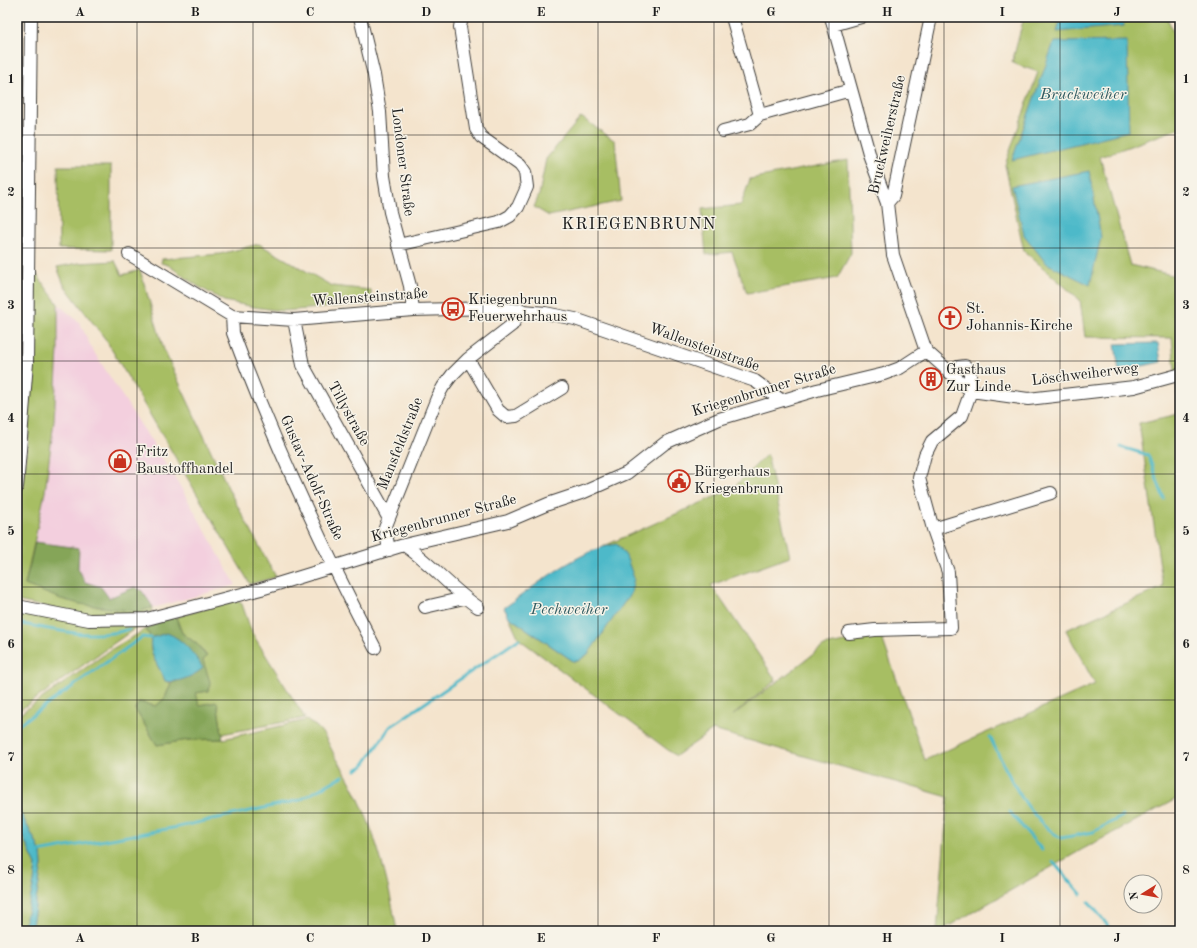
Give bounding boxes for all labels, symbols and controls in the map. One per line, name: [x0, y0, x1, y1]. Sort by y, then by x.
text: A: [75, 6, 85, 19]
text: B: [190, 6, 200, 19]
text: C: [306, 6, 314, 19]
text: D: [421, 6, 431, 19]
text: E: [537, 6, 546, 19]
text: F: [652, 6, 661, 19]
text: G: [766, 6, 776, 19]
text: H: [882, 6, 893, 19]
text: I: [999, 6, 1005, 19]
text: J: [1113, 6, 1121, 19]
text: 1: [7, 73, 15, 86]
text: 1: [1182, 73, 1190, 86]
street label: Bruckweiherstraße: [867, 74, 909, 196]
water label: Bruckweiher: [1039, 87, 1127, 103]
street label: Londoner Straße: [388, 107, 416, 217]
text: 2: [7, 186, 15, 199]
text: 2: [1182, 186, 1190, 199]
district label: KRIEGENBRUNN: [561, 216, 717, 233]
street label: Wallensteinstraße: [311, 286, 429, 310]
place label: Kriegenbrunn Feuerwehrhaus: [468, 293, 567, 325]
bus stop icon: Kriegenbrunn Feuerwehrhaus: [440, 296, 466, 322]
text: 3: [7, 299, 15, 312]
text: 3: [1182, 299, 1190, 312]
place label: St. Johannis-Kirche: [966, 302, 1073, 334]
church icon: St. Johannis-Kirche: [937, 305, 963, 331]
street label: Wallensteinstraße: [647, 321, 761, 375]
street label: Löschweiherweg: [1031, 361, 1139, 389]
street label: Kriegenbrunner Straße: [690, 362, 838, 420]
place label: Gasthaus Zur Linde: [946, 363, 1011, 395]
building icon: Gasthaus Zur Linde: [918, 366, 944, 392]
street label: Tillystraße: [324, 379, 372, 449]
street label: Mansfeldstraße: [376, 395, 426, 492]
text: 4: [7, 412, 15, 425]
text: 4: [1182, 412, 1190, 425]
street label: Gustav-Adolf-Straße: [277, 413, 345, 543]
place label: Fritz Baustoffhandel: [136, 445, 233, 477]
shop icon: Fritz Baustoffhandel: [107, 448, 133, 474]
place label: Bürgerhaus Kriegenbrunn: [694, 465, 784, 497]
public building icon: Bürgerhaus Kriegenbrunn: [666, 468, 692, 494]
street label: Kriegenbrunner Straße: [370, 492, 518, 546]
text: 5: [7, 525, 15, 538]
text: 5: [1182, 525, 1190, 538]
water label: Pechweiher: [530, 602, 609, 618]
text: 6: [7, 638, 15, 651]
text: 6: [1182, 638, 1190, 651]
text: 7: [7, 751, 15, 764]
text: 7: [1182, 751, 1190, 764]
text: 8: [7, 864, 15, 877]
text: 8: [1182, 864, 1190, 877]
north arrow: [1123, 874, 1163, 914]
text: N: [1128, 890, 1141, 901]
text: A: [75, 932, 85, 945]
text: B: [190, 932, 200, 945]
text: C: [306, 932, 314, 945]
text: D: [421, 932, 431, 945]
text: E: [537, 932, 546, 945]
text: F: [652, 932, 661, 945]
text: G: [766, 932, 776, 945]
text: H: [882, 932, 893, 945]
text: I: [999, 932, 1005, 945]
text: J: [1113, 932, 1121, 945]

